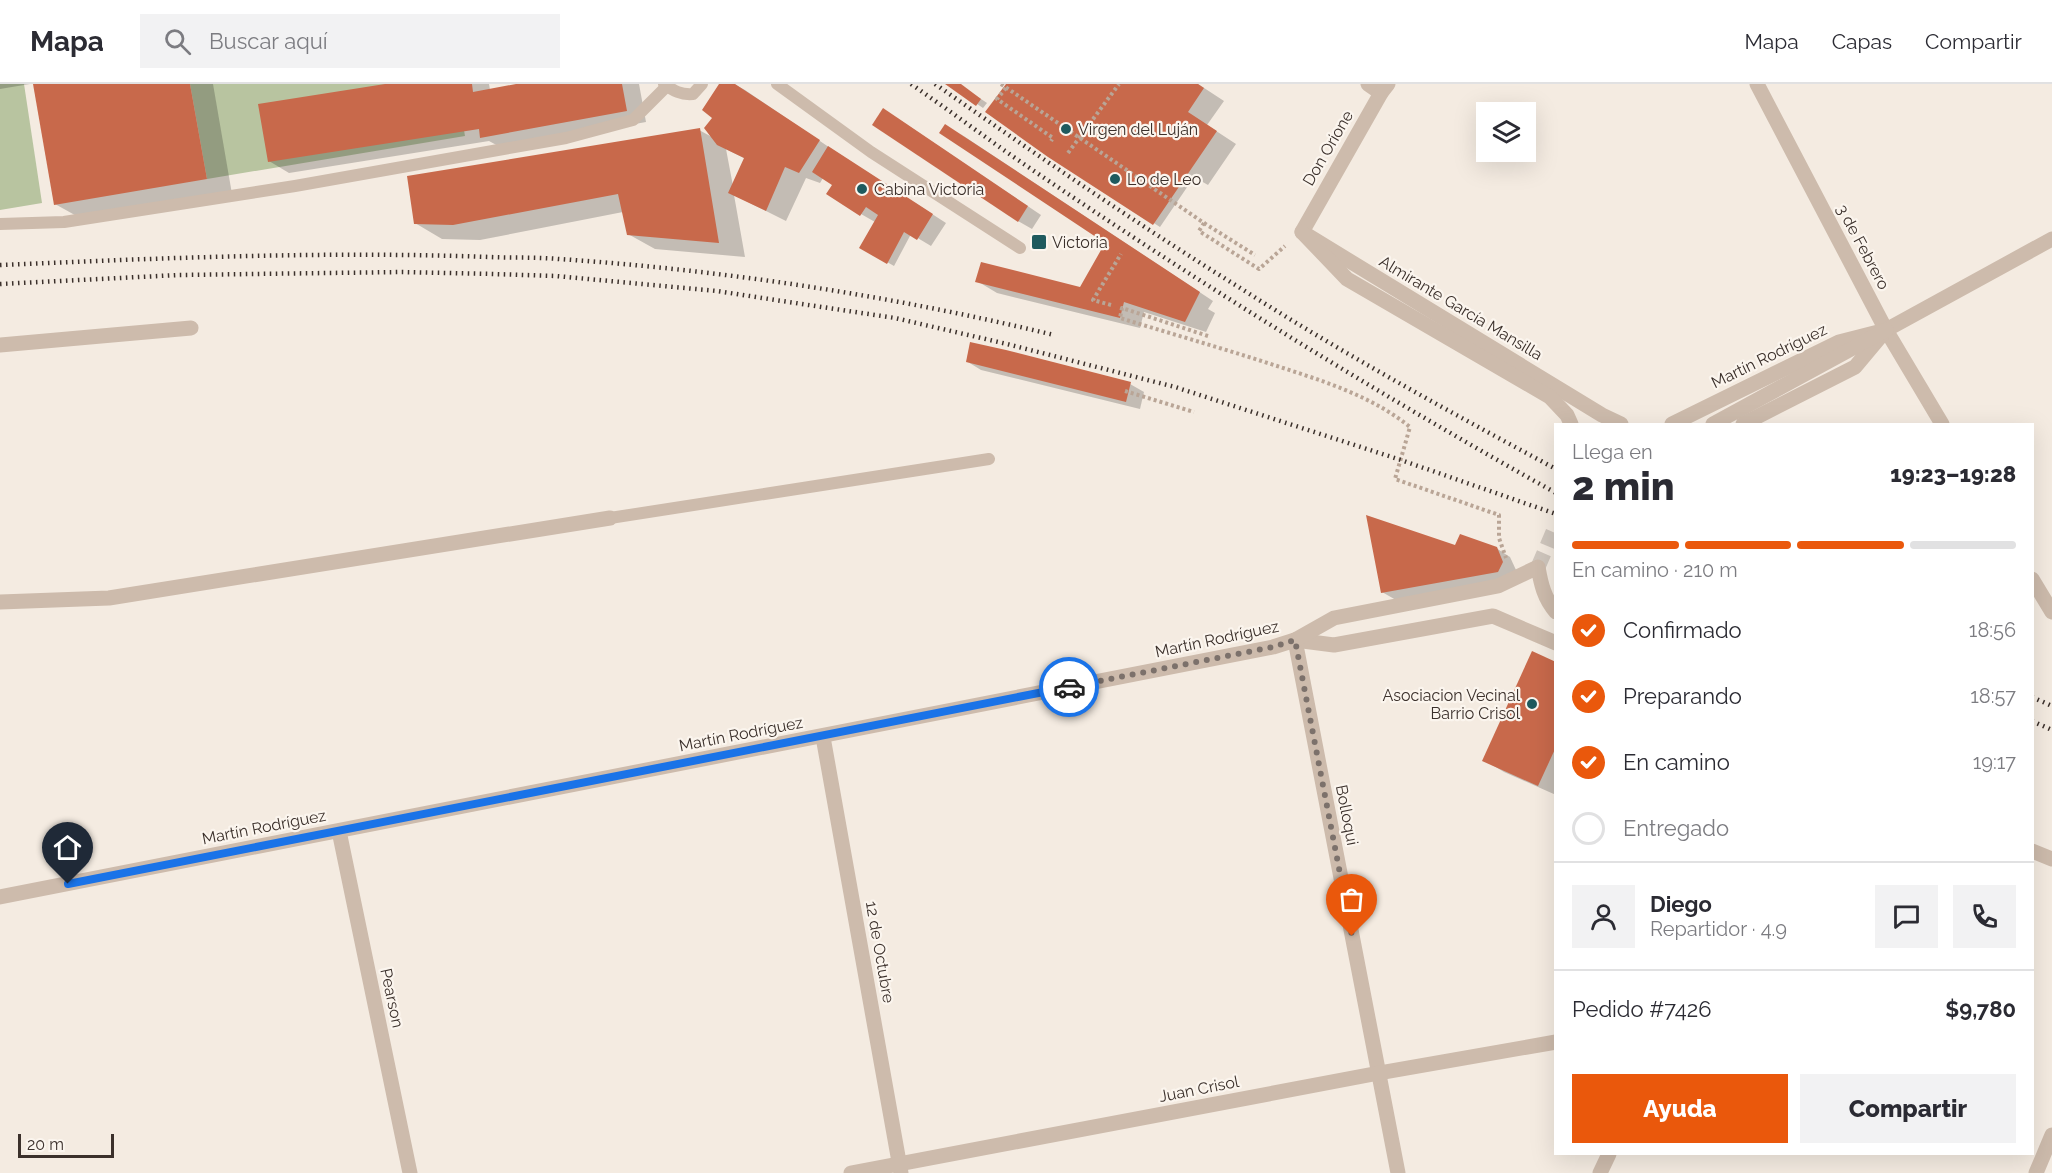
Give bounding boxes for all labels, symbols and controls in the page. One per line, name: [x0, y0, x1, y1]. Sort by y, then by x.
search box: [140, 14, 560, 68]
text: Mapa: [30, 25, 104, 58]
icon: search: [161, 25, 194, 58]
text: Buscar aquí: [209, 28, 328, 54]
text: Mapa: [1744, 29, 1799, 54]
text: Capas: [1832, 29, 1892, 54]
text: Compartir: [1925, 29, 2022, 54]
map controls: [1476, 102, 1536, 162]
button: layers: [1476, 102, 1536, 162]
street label: Don Orione: [1299, 107, 1357, 189]
place label: Virgen del Luján: [1078, 120, 1198, 139]
marker: Virgen del Luján: [1059, 122, 1073, 136]
place label: Lo de Leo: [1127, 170, 1201, 189]
marker: Lo de Leo: [1108, 172, 1122, 186]
place label: Cabina Victoria: [874, 180, 984, 199]
marker: Cabina Victoria: [855, 182, 869, 196]
street label: 3 de Febrero: [1833, 201, 1893, 293]
marker: Victoria: [1030, 233, 1048, 251]
place label: Victoria: [1052, 233, 1108, 252]
street label: Almirante García Mansilla: [1376, 252, 1546, 364]
street label: Martín Rodríguez: [1708, 320, 1830, 392]
text: Llega en: [1572, 440, 1653, 464]
text: 19:23–19:28: [1890, 461, 2016, 487]
text: 2 min: [1572, 463, 1675, 509]
text: En camino · 210 m: [1572, 558, 1738, 582]
icon: check: [1572, 614, 1605, 647]
street label: Martín Rodríguez: [1153, 617, 1281, 661]
text: Confirmado: [1623, 617, 1742, 643]
text: 18:56: [1969, 618, 2016, 642]
courier: [1039, 657, 1099, 717]
icon: car: [1053, 671, 1086, 704]
icon: check: [1572, 680, 1605, 713]
text: Preparando: [1623, 683, 1742, 709]
text: 18:57: [1970, 684, 2016, 708]
place label: Asociacion Vecinal Barrio Crisol: [1383, 686, 1521, 723]
marker: Asociacion Vecinal Barrio Crisol: [1525, 697, 1539, 711]
street label: Martín Rodríguez: [677, 713, 805, 755]
icon: check: [1572, 746, 1605, 779]
text: En camino: [1623, 749, 1730, 775]
text: 19:17: [1973, 750, 2016, 774]
street label: Bolloqui: [1332, 783, 1362, 847]
street label: Martín Rodríguez: [200, 806, 328, 848]
text: Entregado: [1623, 815, 1729, 841]
pin: [42, 822, 93, 884]
icon: home: [51, 831, 84, 864]
pin: [1326, 874, 1377, 936]
icon: bag: [1335, 883, 1368, 916]
button: person: [1572, 885, 1635, 948]
button: chat: [1875, 885, 1938, 948]
button: phone: [1953, 885, 2016, 948]
text: Diego: [1650, 891, 1712, 917]
street label: 12 de Octubre: [862, 900, 898, 1004]
text: Repartidor · 4.9: [1650, 917, 1787, 941]
street label: Pearson: [376, 967, 408, 1029]
text: Pedido #7426: [1572, 996, 1712, 1022]
text: $9,780: [1945, 996, 2016, 1022]
street label: Juan Crisol: [1157, 1072, 1241, 1106]
button: Ayuda: [1572, 1074, 1788, 1143]
button: Compartir: [1800, 1074, 2016, 1143]
scale bar: [18, 1131, 114, 1158]
text: 20 m: [27, 1135, 64, 1154]

